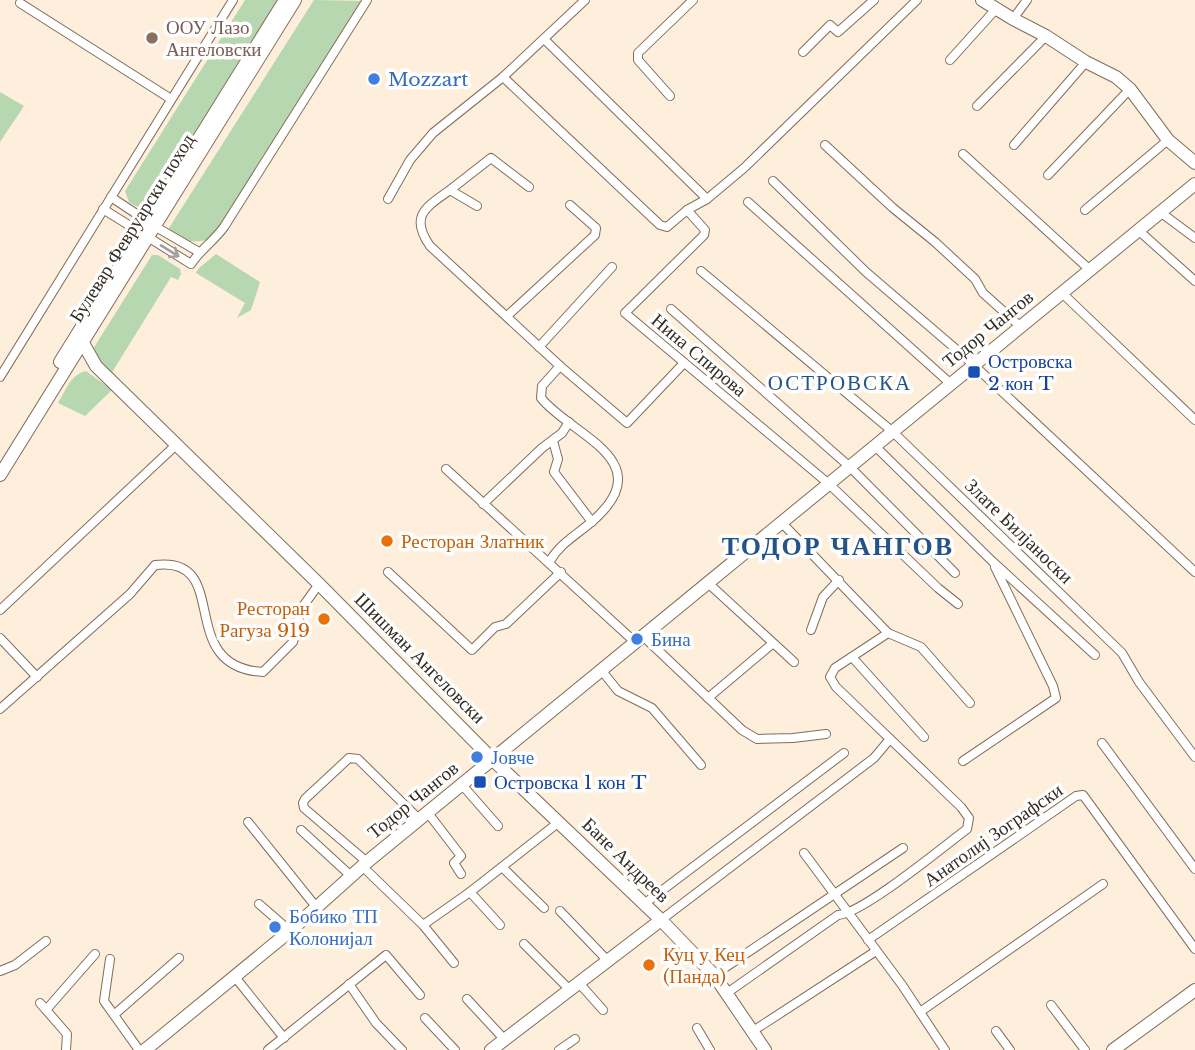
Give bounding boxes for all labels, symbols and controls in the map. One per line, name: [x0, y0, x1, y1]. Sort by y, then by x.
place label: ООУ Лазо Ангеловски: [166, 16, 262, 61]
marker: ООУ Лазо Ангеловски: [144, 30, 160, 46]
place label: Mozzart: [388, 68, 469, 91]
marker: Mozzart: [366, 71, 382, 87]
street label: Булевар Февруарски поход: [65, 129, 200, 326]
one-way arrow: [159, 244, 179, 258]
street label: Тодор Чангов: [938, 285, 1038, 373]
street label: Нина Спирова: [647, 309, 752, 402]
place label: Островска 2 кон T: [988, 350, 1073, 395]
marker: Островска 2 кон T: [966, 364, 982, 380]
district label: ОСТРОВСКА: [768, 370, 912, 396]
street label: Злате Билјаноски: [960, 474, 1078, 588]
place label: Ресторан Златник: [401, 530, 545, 553]
district label: ТОДОР ЧАНГОВ: [722, 530, 954, 562]
marker: Ресторан Златник: [379, 533, 395, 549]
street label: Шишман Ангеловски: [350, 588, 490, 728]
place label: Ресторан Рагуза 919: [219, 597, 310, 642]
marker: Ресторан Рагуза 919: [316, 611, 332, 627]
place label: Бина: [651, 628, 691, 651]
marker: Бина: [629, 631, 645, 647]
place label: Јовче: [491, 746, 534, 769]
marker: Јовче: [469, 749, 485, 765]
street label: Тодор Чангов: [363, 756, 463, 844]
place label: Островска 1 кон T: [494, 771, 646, 794]
marker: Островска 1 кон T: [472, 774, 488, 790]
street label: Анатолиј Зографски: [919, 778, 1067, 892]
street label: Бане Андреев: [578, 813, 674, 907]
place label: Бобико ТП Колонијал: [289, 905, 378, 950]
marker: Бобико ТП Колонијал: [267, 919, 283, 935]
place label: Куц у Кец (Панда): [663, 943, 745, 988]
marker: Куц у Кец (Панда): [641, 957, 657, 973]

